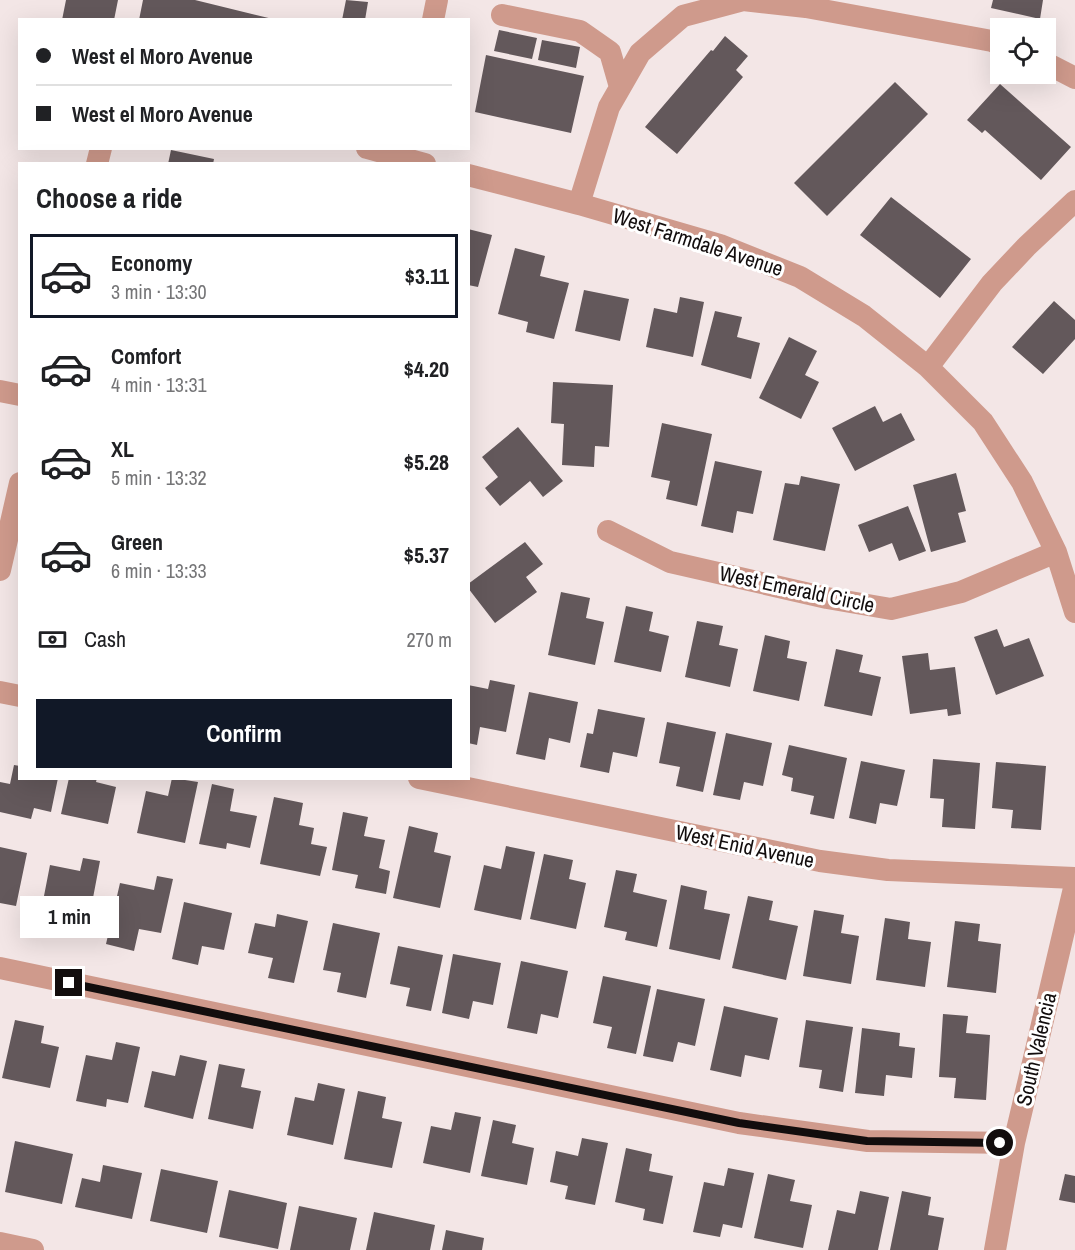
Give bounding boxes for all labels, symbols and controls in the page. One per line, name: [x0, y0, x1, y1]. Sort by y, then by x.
map controls: [990, 18, 1056, 84]
button: locate: [990, 18, 1056, 84]
text: West el Moro Avenue: [72, 41, 253, 71]
text: West el Moro Avenue: [72, 99, 253, 129]
text: Choose a ride: [36, 180, 182, 216]
street label: West Farmdale Avenue: [609, 201, 787, 283]
text: Economy: [111, 248, 192, 278]
icon: car: [39, 249, 93, 303]
text: $3.11: [405, 261, 449, 291]
text: 3 min · 13:30: [111, 278, 207, 305]
text: Comfort: [111, 341, 181, 371]
icon: car: [39, 342, 93, 396]
text: $4.20: [404, 354, 449, 384]
text: 4 min · 13:31: [111, 371, 207, 398]
text: XL: [111, 434, 134, 464]
icon: car: [39, 435, 93, 489]
text: $5.28: [404, 447, 449, 477]
text: 5 min · 13:32: [111, 464, 207, 491]
text: Green: [111, 527, 163, 557]
icon: car: [39, 528, 93, 582]
text: $5.37: [404, 540, 449, 570]
text: 6 min · 13:33: [111, 557, 207, 584]
street label: West Emerald Circle: [717, 558, 877, 620]
icon: cash: [36, 623, 69, 656]
text: Cash: [84, 624, 126, 654]
text: 270 m: [406, 626, 452, 653]
button: Confirm: [36, 699, 452, 768]
street label: West Enid Avenue: [673, 817, 817, 875]
callout: 1 min: [20, 896, 118, 938]
text: 1 min: [48, 903, 91, 930]
route end: [55, 969, 82, 996]
street label: South Valencia: [1009, 989, 1063, 1109]
route start: [986, 1129, 1013, 1156]

